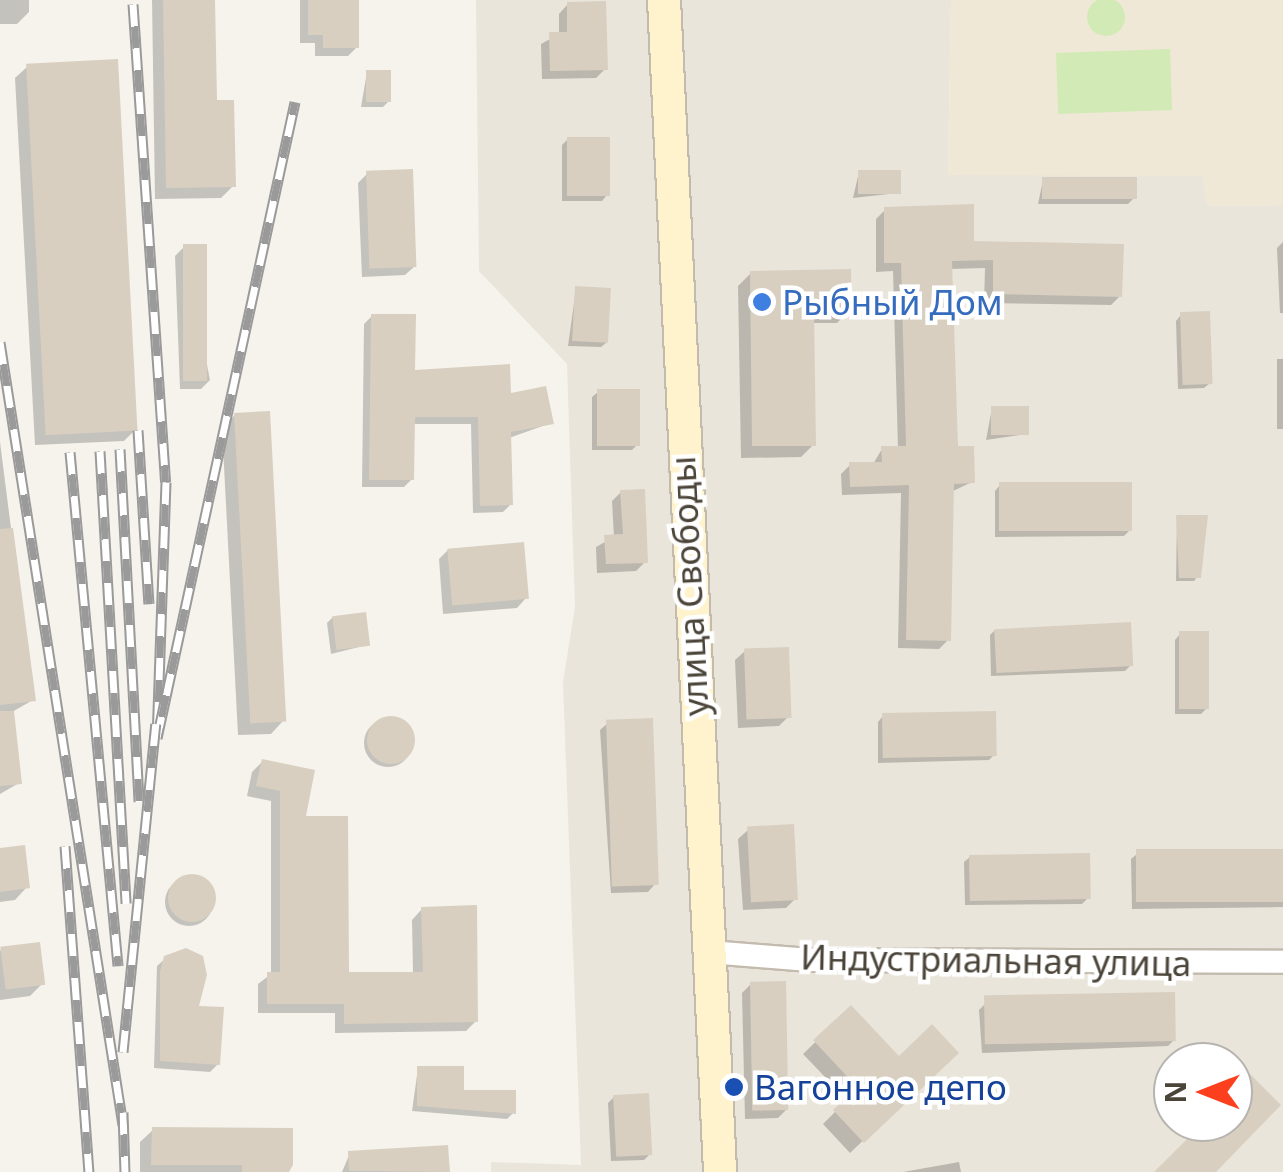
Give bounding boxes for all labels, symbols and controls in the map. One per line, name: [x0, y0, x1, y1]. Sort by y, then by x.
place label: Рыбный Дом: [782, 281, 1003, 323]
marker: Рыбный Дом: [751, 291, 773, 313]
street label: улица Свободы: [661, 455, 717, 717]
street label: Индустриальная улица: [800, 936, 1192, 984]
north arrow: [1153, 1042, 1253, 1142]
place label: Вагонное депо: [754, 1066, 1007, 1108]
marker: Вагонное депо: [723, 1076, 745, 1098]
text: N: [1156, 1081, 1194, 1103]

